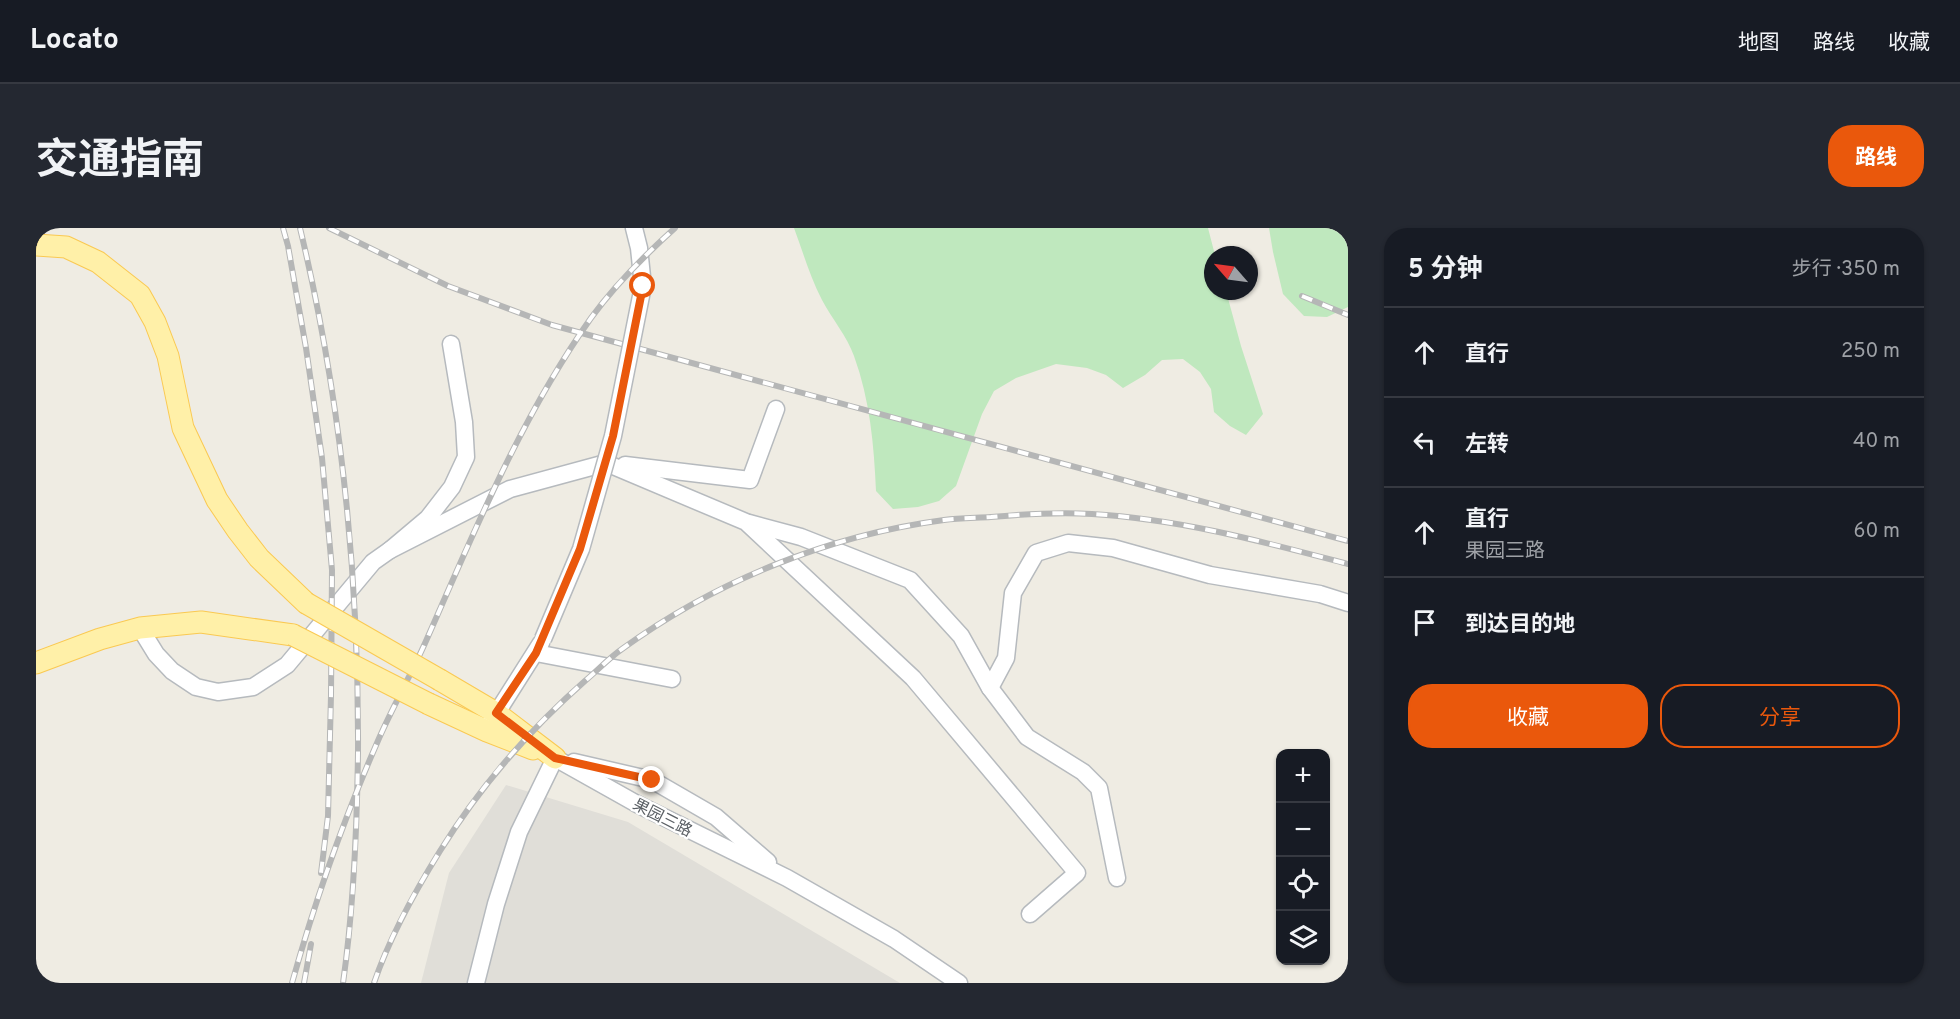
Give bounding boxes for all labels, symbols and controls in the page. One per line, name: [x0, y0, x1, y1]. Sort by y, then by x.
text: Locato: [30, 23, 119, 59]
text: 地图: [1738, 30, 1780, 57]
text: 路线: [1813, 30, 1855, 57]
text: 收藏: [1888, 30, 1930, 57]
button: 路线: [1828, 125, 1924, 187]
text: 交通指南: [36, 136, 204, 189]
north arrow: [1204, 246, 1258, 300]
text: 5 分钟: [1408, 254, 1482, 287]
text: 步行 · 350 m: [1792, 257, 1900, 283]
route start: [629, 272, 655, 298]
icon: ahead: [1408, 336, 1441, 369]
text: 250 m: [1841, 339, 1900, 365]
text: 直行: [1465, 342, 1509, 369]
icon: left: [1408, 426, 1441, 459]
text: 40 m: [1853, 429, 1900, 455]
text: 左转: [1465, 432, 1509, 459]
text: 直行: [1465, 507, 1509, 534]
icon: ahead: [1408, 516, 1441, 549]
text: 60 m: [1854, 519, 1900, 545]
text: 果园三路: [1465, 539, 1545, 565]
icon: arrive: [1408, 606, 1441, 639]
text: 到达目的地: [1465, 612, 1575, 639]
button: 收藏: [1408, 684, 1648, 748]
button: 分享: [1660, 684, 1900, 748]
map controls: [1276, 749, 1330, 965]
button: +: [1276, 749, 1330, 803]
route end: [638, 766, 664, 792]
street label: 果园三路: [629, 795, 695, 842]
button: −: [1276, 803, 1330, 857]
button: locate: [1276, 857, 1330, 911]
button: layers: [1276, 911, 1330, 965]

